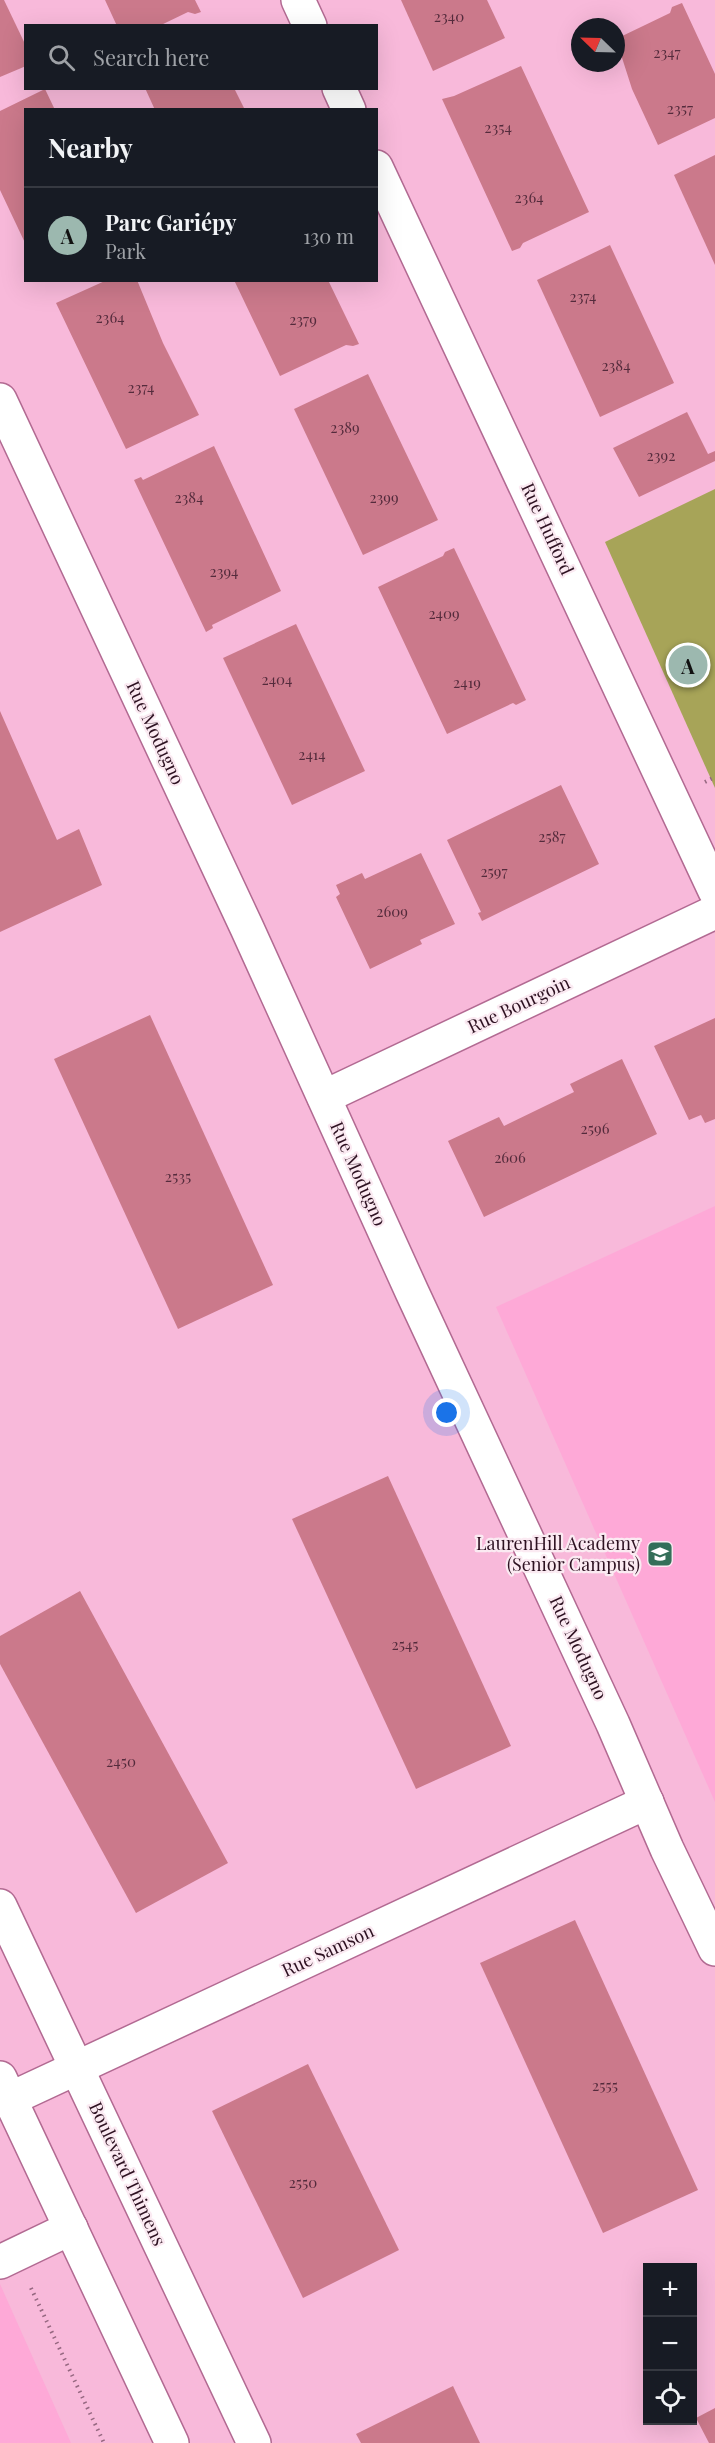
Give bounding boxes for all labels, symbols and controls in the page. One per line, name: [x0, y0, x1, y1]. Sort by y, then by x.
house number: 2340: [434, 6, 464, 26]
north arrow: [571, 18, 625, 72]
search box: [24, 24, 378, 90]
icon: search: [45, 41, 78, 74]
text: Search here: [93, 42, 209, 72]
house number: 2347: [653, 42, 681, 62]
house number: 2357: [667, 98, 693, 118]
house number: 2354: [484, 117, 512, 137]
text: Nearby: [48, 130, 133, 165]
house number: 2364: [514, 187, 544, 207]
text: Parc Gariépy: [105, 207, 236, 237]
text: A: [61, 222, 74, 249]
text: 130 m: [303, 222, 354, 249]
text: Park: [105, 237, 146, 264]
house number: 2374: [570, 286, 596, 306]
house number: 2364: [95, 307, 125, 327]
house number: 2379: [289, 309, 317, 329]
house number: 2384: [601, 355, 631, 375]
house number: 2374: [128, 377, 154, 397]
house number: 2389: [330, 417, 360, 437]
house number: 2392: [647, 445, 675, 465]
street label: Rue Hufford: [516, 479, 580, 579]
house number: 2384: [174, 487, 204, 507]
house number: 2399: [369, 487, 399, 507]
house number: 2394: [210, 561, 239, 581]
house number: 2409: [428, 603, 460, 623]
pin: A: [668, 642, 708, 688]
house number: 2404: [261, 669, 293, 689]
house number: 2419: [453, 672, 481, 692]
street label: Rue Modugno: [121, 677, 190, 789]
house number: 2414: [298, 744, 326, 764]
house number: 2587: [538, 826, 566, 846]
house number: 2597: [480, 861, 508, 881]
house number: 2609: [376, 901, 408, 921]
street label: Rue Bourgoin: [463, 970, 574, 1038]
street label: Rue Modugno: [325, 1118, 393, 1230]
house number: 2596: [581, 1118, 610, 1138]
house number: 2606: [494, 1147, 526, 1167]
house number: 2535: [165, 1166, 191, 1186]
your location: [432, 1398, 461, 1427]
place label: LaurenHill Academy (Senior Campus): [476, 1531, 640, 1576]
school or university icon: LaurenHill Academy (Senior Campus): [645, 1539, 675, 1569]
street label: Rue Modugno: [544, 1592, 613, 1704]
house number: 2545: [391, 1634, 419, 1654]
house number: 2450: [106, 1751, 136, 1771]
street label: Rue Samson: [278, 1918, 378, 1982]
house number: 2555: [592, 2075, 618, 2095]
street label: Boulevard Thimens: [84, 2098, 172, 2249]
house number: 2550: [289, 2172, 317, 2192]
map controls: [643, 2263, 697, 2425]
button: +: [643, 2263, 697, 2317]
button: −: [643, 2317, 697, 2371]
button: locate: [643, 2371, 697, 2425]

